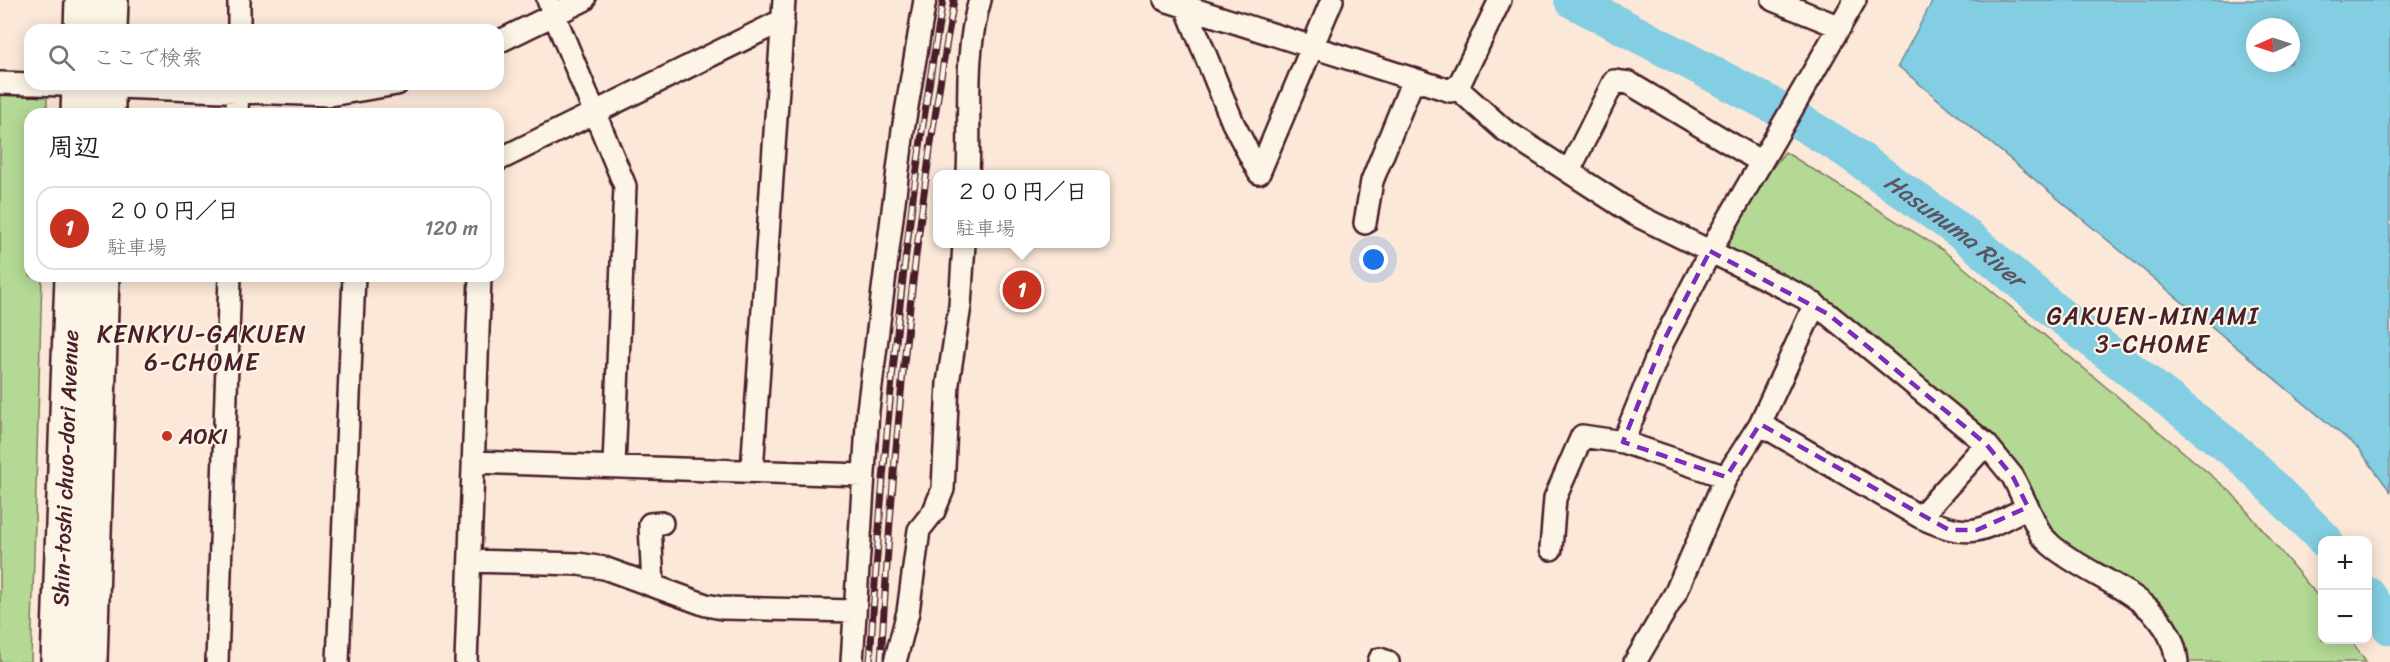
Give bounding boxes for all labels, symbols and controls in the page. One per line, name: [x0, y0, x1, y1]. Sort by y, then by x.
north arrow: [2246, 18, 2300, 72]
search box: [24, 24, 504, 90]
text: ここで検索: [93, 38, 203, 77]
icon: search: [45, 41, 78, 74]
text: 周辺: [48, 124, 100, 170]
water label: Hasunuma River: [1875, 162, 2038, 301]
popup: [933, 170, 1110, 248]
text: ２００円／日: [955, 172, 1088, 211]
text: ２００円／日: [107, 191, 239, 230]
text: 1: [65, 211, 74, 246]
text: 120 m: [425, 211, 478, 246]
text: 駐車場: [955, 211, 1015, 246]
text: 駐車場: [107, 230, 167, 265]
your location: [1359, 245, 1388, 274]
pin: 1: [1002, 268, 1042, 312]
district label: GAKUEN-MINAMI 3-CHOME: [2047, 295, 2259, 365]
district label: KENKYU-GAKUEN 6-CHOME: [97, 313, 307, 383]
street label: Shin-toshi chuo-dori Avenue: [41, 329, 90, 607]
place label: AOKI: [178, 417, 228, 456]
marker: AOKI: [160, 429, 174, 443]
map controls: [2318, 536, 2372, 644]
button: +: [2318, 536, 2372, 590]
button: −: [2318, 590, 2372, 644]

